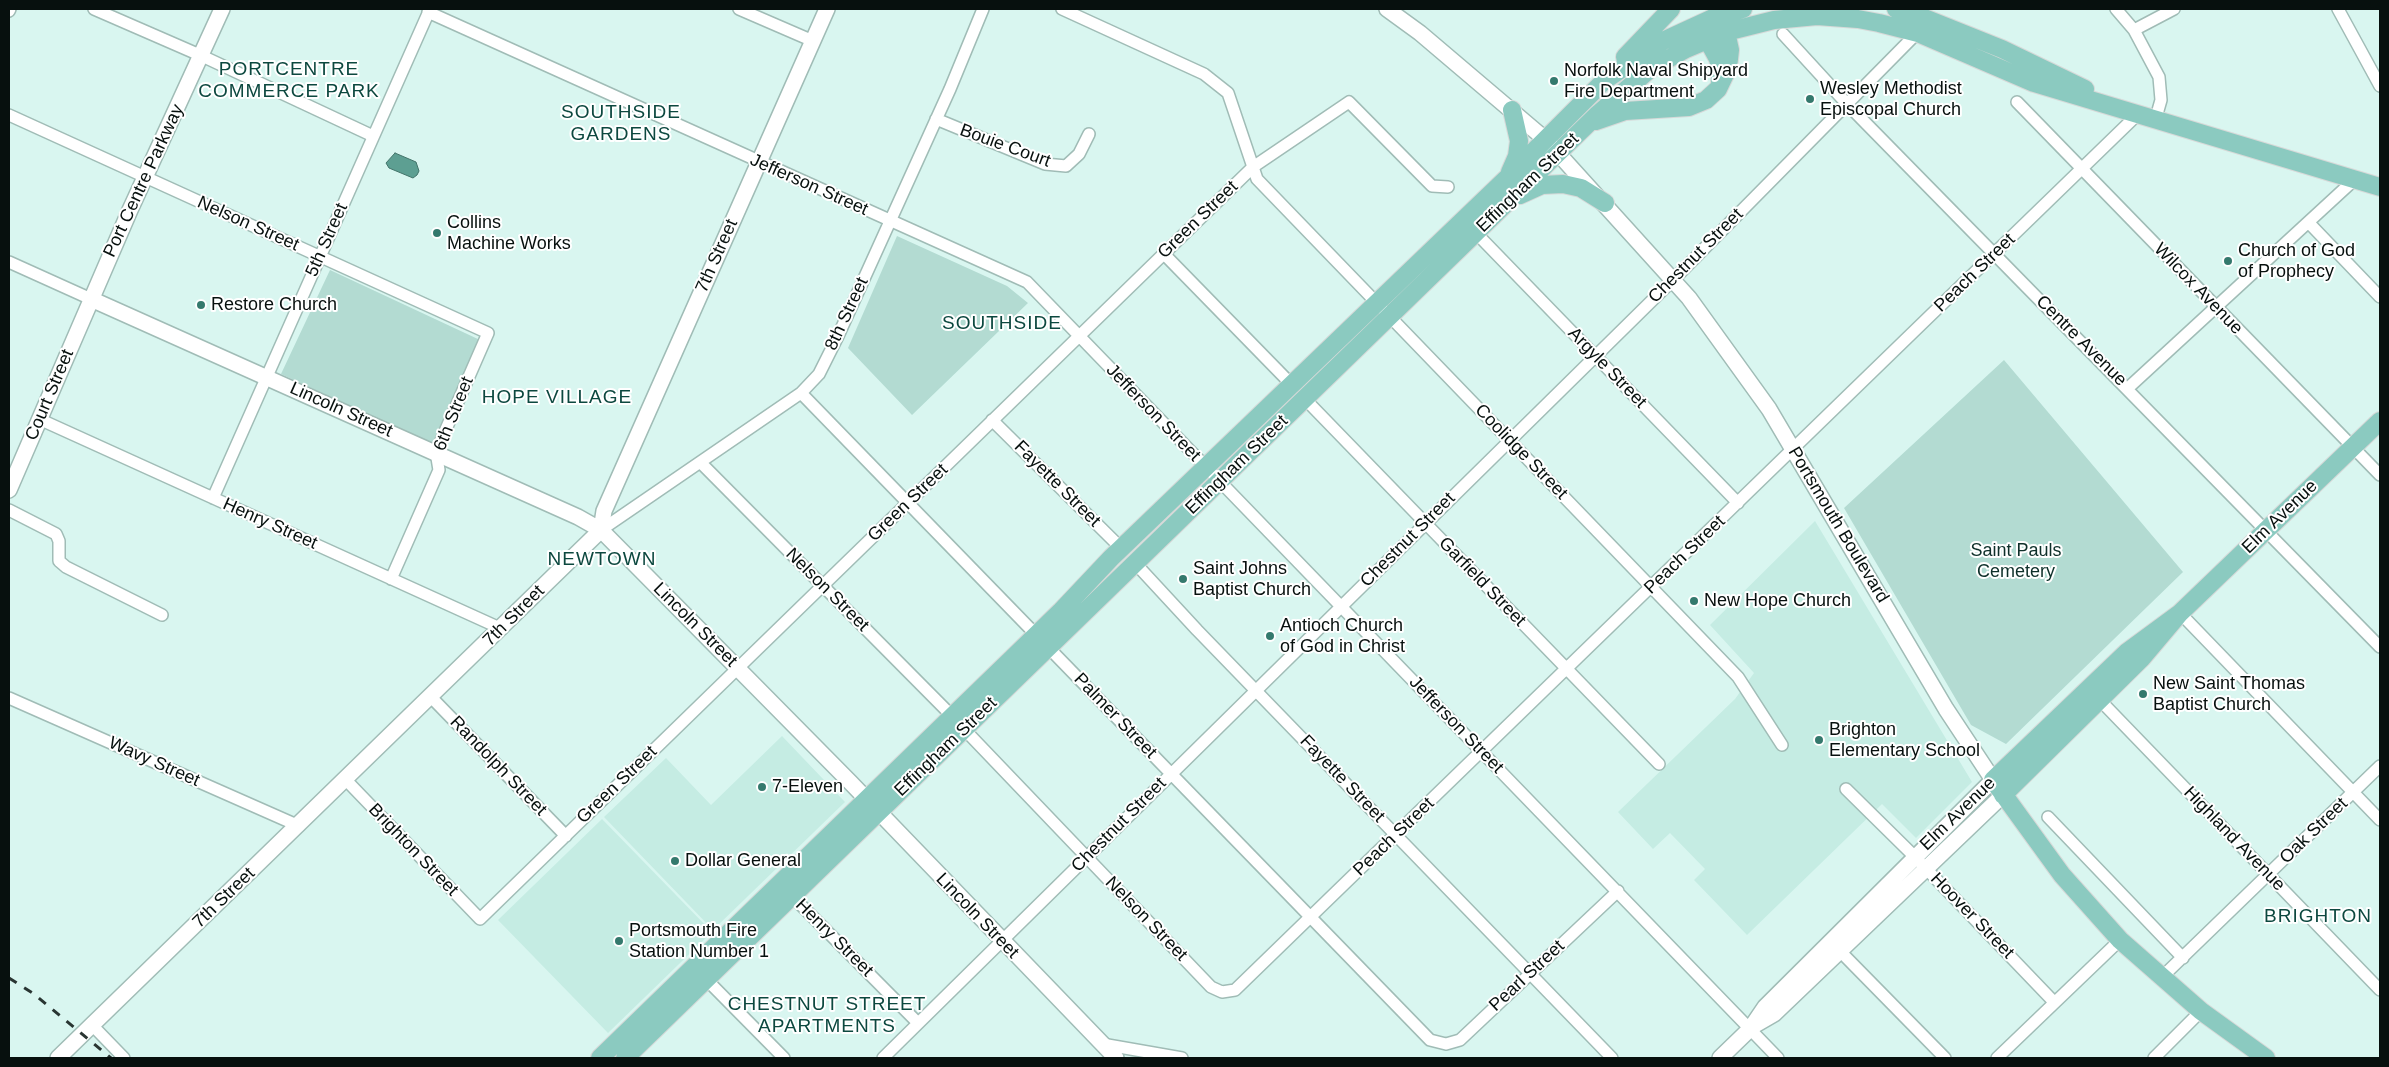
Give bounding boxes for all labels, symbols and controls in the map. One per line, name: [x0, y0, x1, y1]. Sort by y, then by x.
district label: PORTCENTRE COMMERCE PARK: [197, 59, 381, 103]
place label: Norfolk Naval Shipyard Fire Department: [1564, 60, 1748, 102]
marker: Norfolk Naval Shipyard Fire Department: [1548, 75, 1560, 87]
place label: Wesley Methodist Episcopal Church: [1820, 78, 1962, 120]
marker: Wesley Methodist Episcopal Church: [1804, 93, 1816, 105]
street label: Port Centre Parkway: [99, 101, 189, 261]
district label: SOUTHSIDE GARDENS: [560, 102, 682, 146]
street label: Bouie Court: [957, 120, 1053, 172]
street label: Effingham Street: [1472, 129, 1584, 237]
street label: Jefferson Street: [747, 149, 871, 221]
street label: Green Street: [1153, 176, 1243, 264]
street label: Nelson Street: [194, 192, 302, 256]
street label: 5th Street: [301, 200, 353, 280]
street label: Chestnut Street: [1644, 204, 1748, 308]
place label: Collins Machine Works: [447, 212, 571, 254]
street label: 7th Street: [691, 216, 743, 296]
marker: Collins Machine Works: [431, 227, 443, 239]
street label: Peach Street: [1930, 229, 2020, 317]
street label: Wilcox Avenue: [2149, 239, 2247, 339]
place label: Church of God of Prophecy: [2238, 240, 2355, 282]
marker: Church of God of Prophecy: [2222, 255, 2234, 267]
street label: 8th Street: [821, 274, 873, 354]
street label: Centre Avenue: [2031, 291, 2131, 391]
place label: Restore Church: [211, 294, 337, 316]
marker: Restore Church: [195, 299, 207, 311]
district label: SOUTHSIDE: [941, 313, 1063, 335]
street label: Argyle Street: [1563, 323, 1651, 413]
street label: Court Street: [21, 346, 79, 444]
street label: Jefferson Street: [1101, 360, 1205, 466]
street label: 6th Street: [429, 374, 479, 454]
street label: Lincoln Street: [286, 378, 396, 442]
district label: HOPE VILLAGE: [480, 387, 634, 409]
street label: Coolidge Street: [1470, 400, 1572, 504]
street label: Effingham Street: [1181, 411, 1293, 519]
street label: Fayette Street: [1009, 436, 1105, 532]
street label: Portsmouth Boulevard: [1783, 443, 1893, 607]
street label: Green Street: [863, 459, 953, 547]
street label: Elm Avenue: [2238, 476, 2322, 558]
street label: Chestnut Street: [1356, 488, 1460, 592]
street label: Henry Street: [219, 494, 321, 554]
street label: Peach Street: [1640, 511, 1730, 599]
street label: Garfield Street: [1434, 533, 1530, 631]
park label: Saint Pauls Cemetery: [1970, 540, 2062, 582]
street label: Nelson Street: [781, 544, 873, 636]
district label: NEWTOWN: [547, 549, 657, 571]
place label: Saint Johns Baptist Church: [1193, 558, 1311, 600]
marker: Saint Johns Baptist Church: [1177, 573, 1189, 585]
street label: Lincoln Street: [648, 578, 742, 672]
street label: 7th Street: [479, 581, 549, 651]
place label: New Hope Church: [1704, 590, 1851, 612]
marker: New Hope Church: [1688, 595, 1700, 607]
place label: Antioch Church of God in Christ: [1280, 615, 1405, 658]
marker: Antioch Church of God in Christ: [1264, 630, 1276, 642]
street label: Palmer Street: [1069, 669, 1161, 763]
street label: Jefferson Street: [1404, 672, 1508, 778]
place label: New Saint Thomas Baptist Church: [2153, 673, 2305, 716]
marker: New Saint Thomas Baptist Church: [2137, 688, 2149, 700]
street label: Effingham Street: [890, 693, 1002, 801]
street label: Randolph Street: [445, 712, 551, 820]
place label: Brighton Elementary School: [1829, 719, 1980, 762]
street label: Fayette Street: [1295, 731, 1389, 827]
street label: Wavy Street: [105, 732, 203, 792]
marker: Brighton Elementary School: [1813, 734, 1825, 746]
street label: Green Street: [572, 741, 662, 829]
street label: Chestnut Street: [1067, 773, 1171, 877]
street label: Elm Avenue: [1916, 773, 2000, 855]
place label: 7-Eleven: [772, 776, 843, 798]
marker: 7-Eleven: [756, 781, 768, 793]
street label: Highland Avenue: [2179, 782, 2289, 896]
street label: Peach Street: [1349, 793, 1439, 881]
street label: Oak Street: [2276, 793, 2352, 869]
street label: Brighton Street: [364, 799, 462, 901]
place label: Dollar General: [685, 850, 801, 872]
marker: Dollar General: [669, 855, 681, 867]
street label: 7th Street: [188, 863, 260, 933]
street label: Lincoln Street: [931, 869, 1023, 963]
street label: Hoover Street: [1926, 869, 2018, 963]
street label: Nelson Street: [1100, 872, 1192, 966]
street label: Henry Street: [791, 895, 877, 981]
district label: BRIGHTON: [2263, 906, 2373, 928]
place label: Portsmouth Fire Station Number 1: [629, 920, 769, 962]
marker: Portsmouth Fire Station Number 1: [613, 935, 625, 947]
street label: Pearl Street: [1485, 936, 1569, 1016]
district label: CHESTNUT STREET APARTMENTS: [726, 994, 928, 1038]

